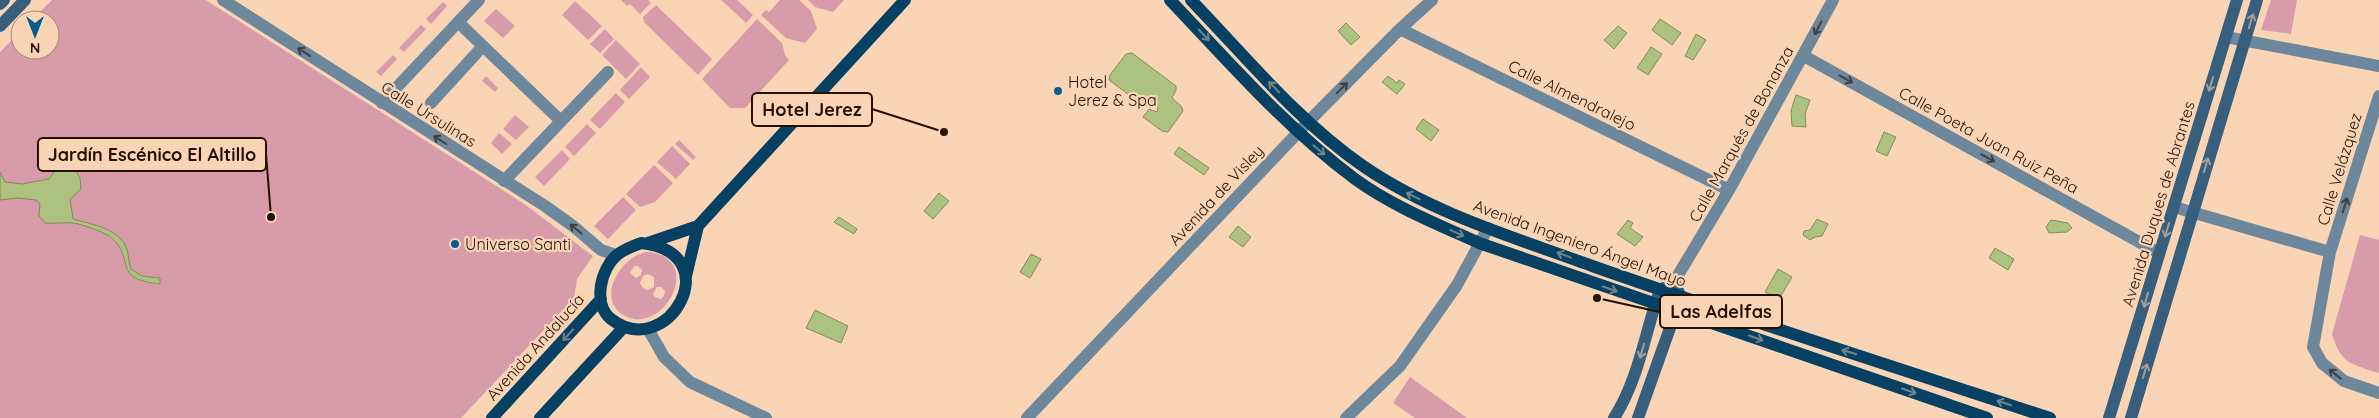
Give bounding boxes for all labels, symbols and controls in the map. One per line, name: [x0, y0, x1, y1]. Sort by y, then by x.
north arrow: [10, 10, 60, 60]
one-way arrow: [2246, 13, 2256, 29]
one-way arrow: [1813, 20, 1822, 35]
one-way arrow: [1198, 29, 1210, 41]
text: N: [30, 39, 40, 57]
street label: Calle Marqués de Bonanza: [1684, 43, 1798, 225]
one-way arrow: [297, 47, 311, 57]
street label: Calle Almendralejo: [1505, 55, 1639, 135]
place label: Hotel Jerez & Spa: [1068, 72, 1157, 110]
one-way arrow: [1839, 75, 1853, 85]
one-way arrow: [2206, 76, 2216, 92]
street label: Calle Ursulinas: [378, 77, 480, 151]
one-way arrow: [1268, 81, 1280, 93]
one-way arrow: [1336, 81, 1348, 94]
street label: Calle Poeta Juan Ruiz Peña: [1896, 82, 2082, 198]
marker: Hotel Jerez & Spa: [1052, 85, 1064, 97]
callout: Hotel Jerez: [752, 93, 872, 126]
text: Hotel Jerez: [762, 98, 862, 121]
street label: Avenida Duques de Abrantes: [2117, 99, 2199, 309]
street label: Calle Velázquez: [2312, 110, 2366, 228]
one-way arrow: [434, 135, 448, 145]
callout: Jardín Escénico El Altillo: [38, 138, 266, 171]
street label: Avenida de Visley: [1164, 141, 1268, 249]
text: Jardín Escénico El Altillo: [48, 143, 256, 166]
one-way arrow: [1312, 144, 1325, 155]
one-way arrow: [1981, 153, 1996, 163]
one-way arrow: [2202, 157, 2212, 173]
one-way arrow: [1406, 190, 1421, 200]
street label: Avenida Ingeniero Ángel Mayo: [1471, 195, 1689, 291]
one-way arrow: [2340, 198, 2350, 214]
one-way arrow: [2161, 222, 2171, 238]
one-way arrow: [570, 224, 583, 235]
one-way arrow: [1449, 229, 1464, 239]
place label: Universo Santi: [465, 234, 571, 254]
marker: Universo Santi: [449, 238, 461, 250]
one-way arrow: [1557, 250, 1573, 259]
one-way arrow: [1602, 285, 1617, 294]
street label: Avenida Andalucía: [482, 289, 588, 405]
one-way arrow: [2140, 291, 2150, 307]
callout: Las Adelfas: [1660, 295, 1782, 328]
text: Las Adelfas: [1670, 300, 1772, 323]
one-way arrow: [562, 328, 574, 341]
one-way arrow: [1747, 334, 1763, 344]
one-way arrow: [1636, 343, 1646, 359]
one-way arrow: [1842, 347, 1858, 356]
one-way arrow: [2141, 364, 2151, 380]
one-way arrow: [2329, 368, 2342, 379]
one-way arrow: [1901, 387, 1917, 396]
one-way arrow: [1996, 397, 2012, 407]

